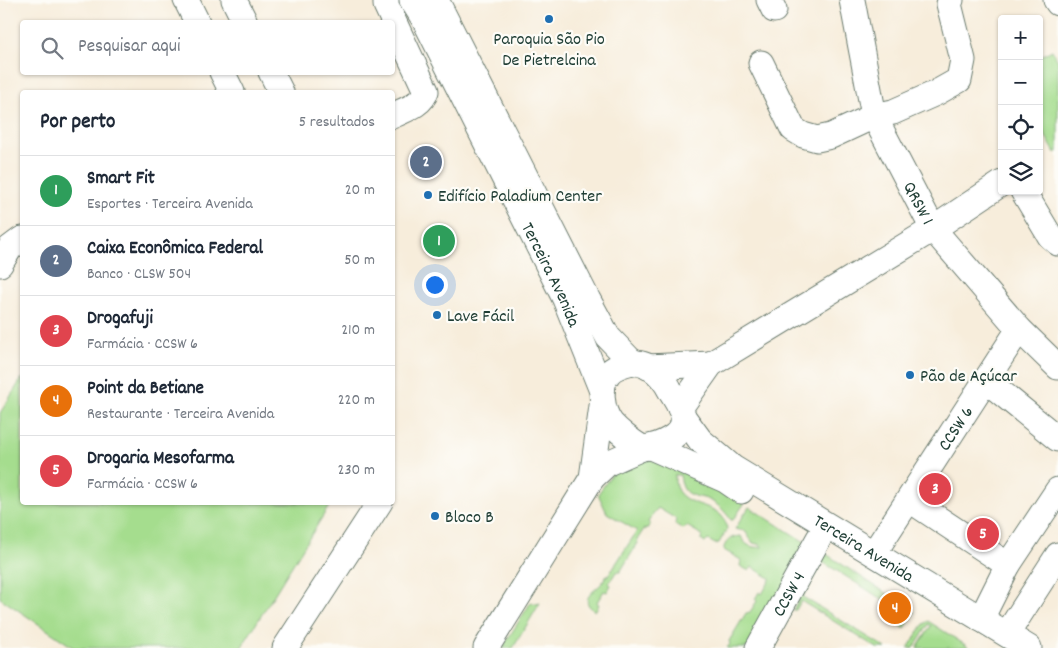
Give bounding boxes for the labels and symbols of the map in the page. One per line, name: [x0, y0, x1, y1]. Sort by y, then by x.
marker: Paroquia São Pio De Pietrelcina: [543, 13, 555, 25]
place label: Paroquia São Pio De Pietrelcina: [493, 28, 605, 74]
pin: 2: [410, 143, 442, 181]
street label: QRSW 1: [895, 178, 939, 230]
place label: Edifício Paladium Center: [438, 185, 602, 210]
marker: Edifício Paladium Center: [422, 189, 434, 201]
street label: Terceira Avenida: [514, 219, 585, 332]
pin: 1: [423, 222, 455, 260]
your location: [422, 272, 448, 298]
place label: Lave Fácil: [447, 305, 515, 330]
marker: Lave Fácil: [431, 309, 443, 321]
place label: Pão de Açúcar: [920, 365, 1017, 390]
marker: Pão de Açúcar: [904, 369, 916, 381]
street label: CCSW 6: [933, 402, 981, 457]
pin: 3: [919, 470, 951, 508]
place label: Bloco B: [445, 506, 494, 531]
marker: Bloco B: [429, 510, 441, 522]
street label: Terceira Avenida: [808, 510, 918, 590]
pin: 5: [967, 515, 999, 553]
street label: CCSW 4: [768, 568, 813, 622]
pin: 4: [879, 589, 911, 627]

